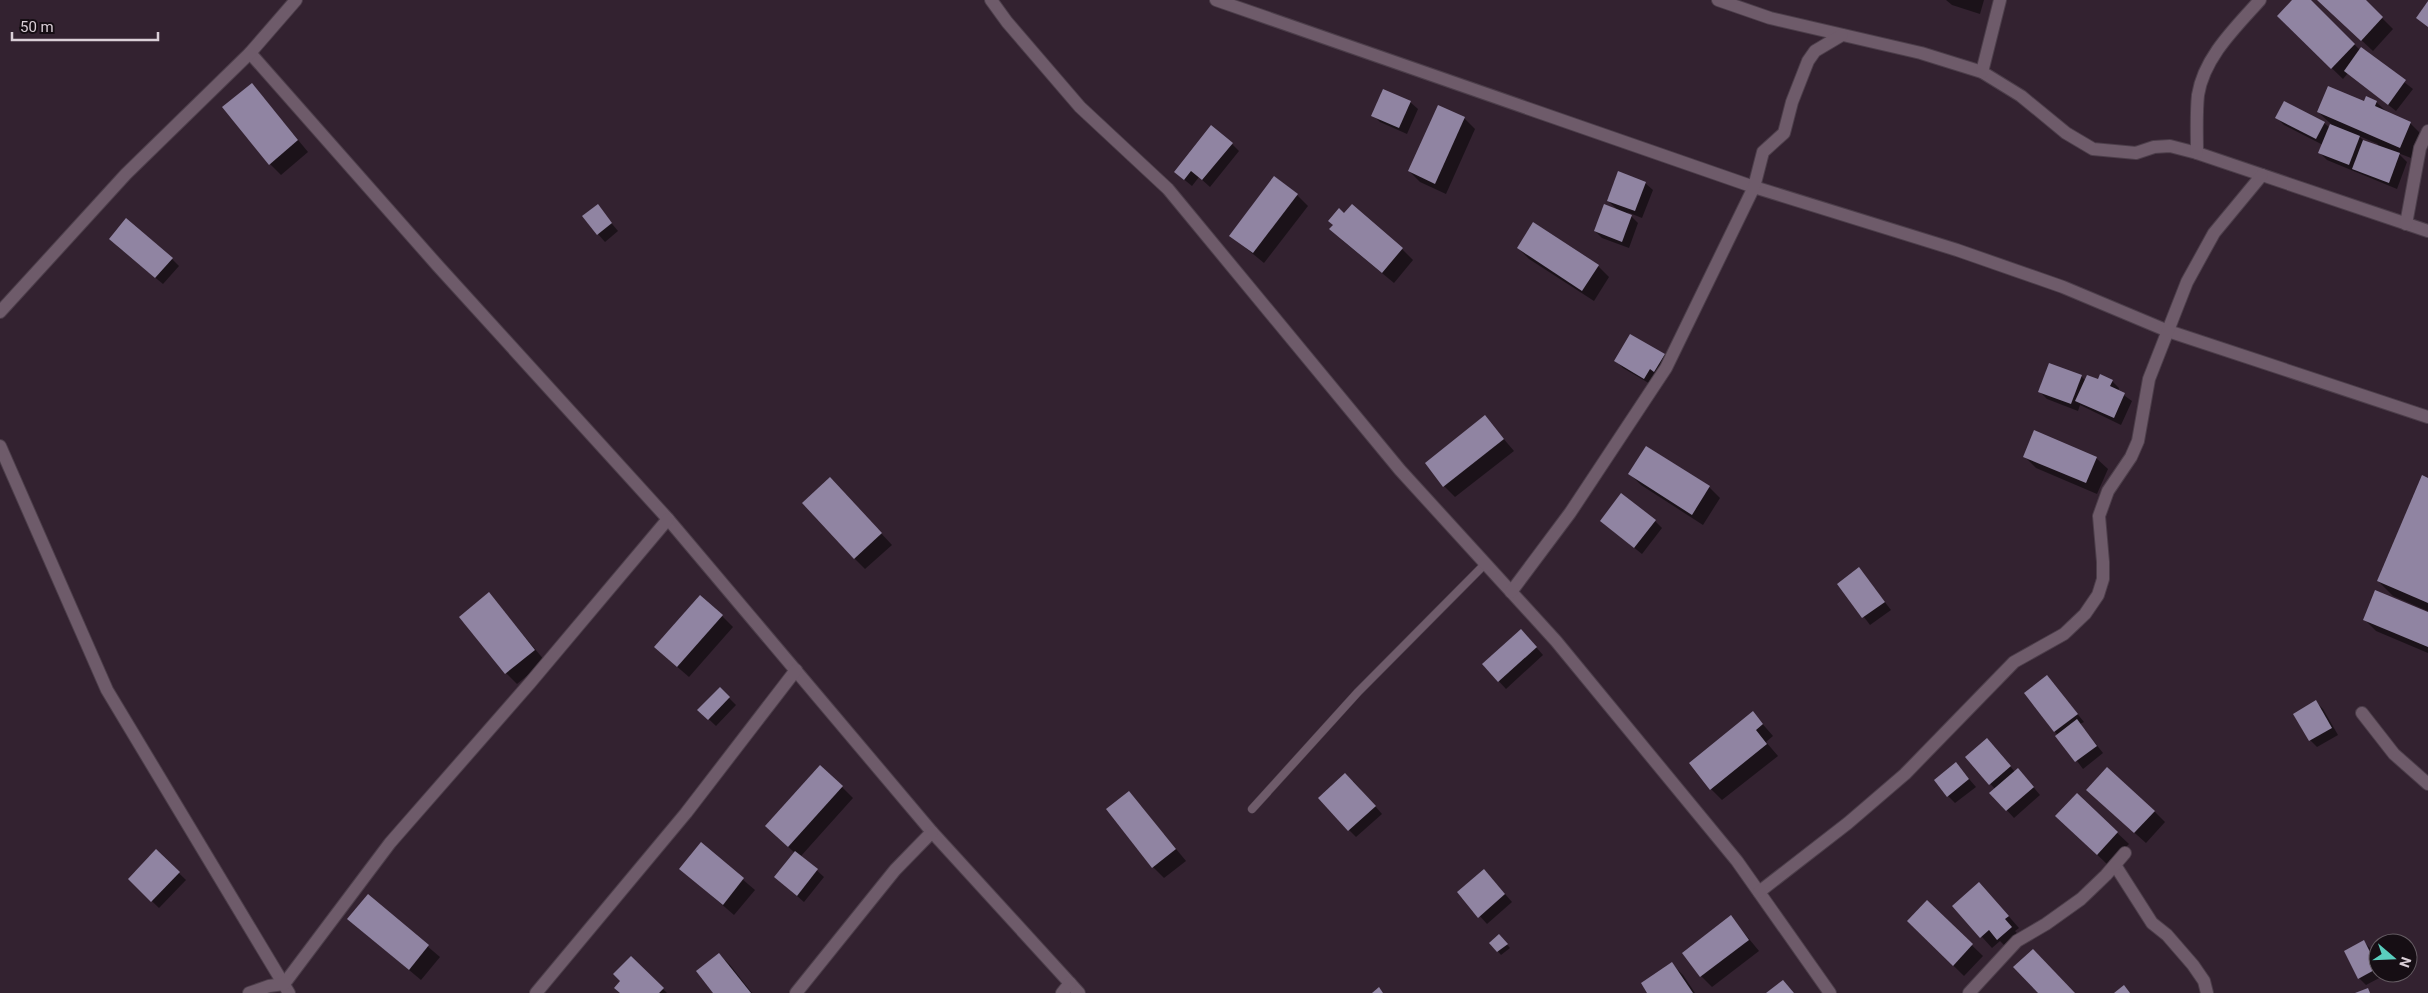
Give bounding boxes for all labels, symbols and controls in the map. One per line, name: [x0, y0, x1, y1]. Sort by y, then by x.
scale bar: [12, 10, 159, 42]
text: 50 m: [20, 18, 54, 36]
north arrow: [2368, 933, 2418, 983]
text: N: [2396, 955, 2414, 970]

